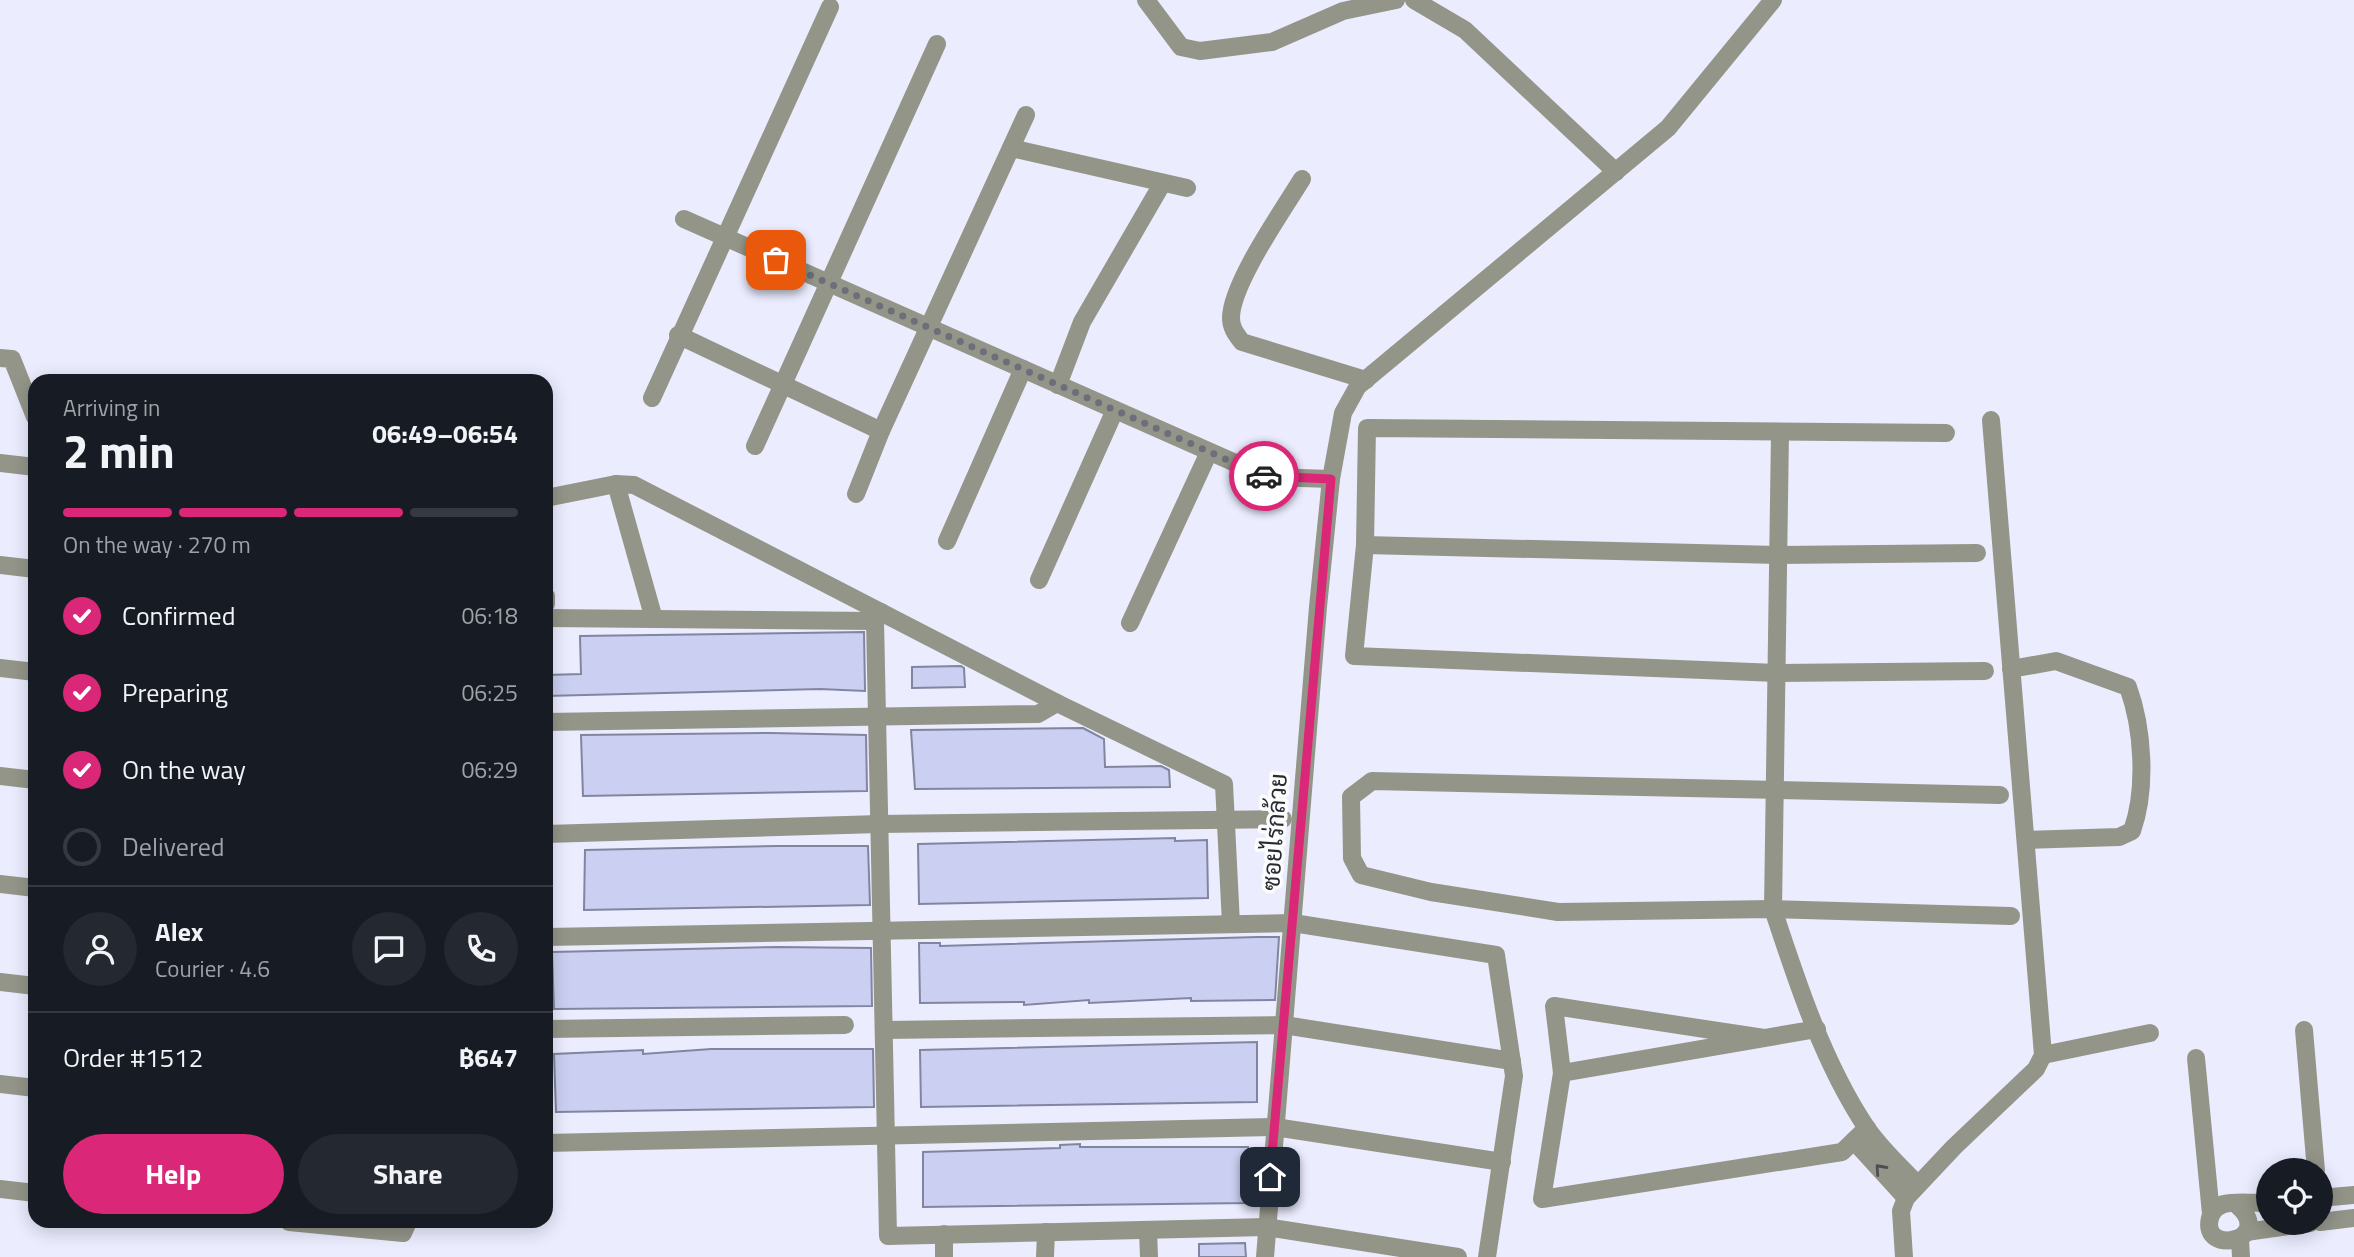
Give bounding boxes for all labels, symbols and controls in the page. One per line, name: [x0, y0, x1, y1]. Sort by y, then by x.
pin: [746, 230, 806, 290]
icon: bag: [757, 241, 795, 279]
text: Arriving in: [63, 390, 160, 425]
text: 06:49–06:54: [372, 414, 518, 453]
text: 2 min: [63, 416, 175, 486]
courier: [1229, 441, 1299, 511]
icon: car: [1245, 457, 1283, 495]
text: On the way · 270 m: [63, 527, 251, 562]
text: Confirmed: [122, 596, 236, 635]
icon: check: [63, 597, 101, 635]
text: 06:18: [461, 598, 518, 633]
text: Preparing: [122, 673, 228, 712]
icon: check: [63, 674, 101, 712]
text: 06:25: [461, 675, 518, 710]
text: On the way: [122, 750, 246, 789]
icon: check: [63, 751, 101, 789]
text: 06:29: [461, 752, 518, 787]
street label: ซอยไร่กล้วย: [1252, 772, 1296, 892]
text: Delivered: [122, 827, 225, 866]
button: person: [63, 912, 137, 986]
text: Alex: [155, 912, 203, 951]
button: chat: [352, 912, 426, 986]
button: phone: [444, 912, 518, 986]
text: Courier · 4.6: [155, 951, 270, 986]
text: Order #1512: [63, 1038, 203, 1077]
text: ฿647: [459, 1038, 518, 1077]
button: Help: [63, 1134, 284, 1214]
button: Share: [298, 1134, 518, 1214]
pin: [1240, 1147, 1300, 1207]
icon: home: [1251, 1158, 1289, 1196]
map controls: [2256, 1158, 2333, 1235]
button: locate: [2256, 1158, 2333, 1235]
one-way arrow: [1876, 1165, 1888, 1178]

